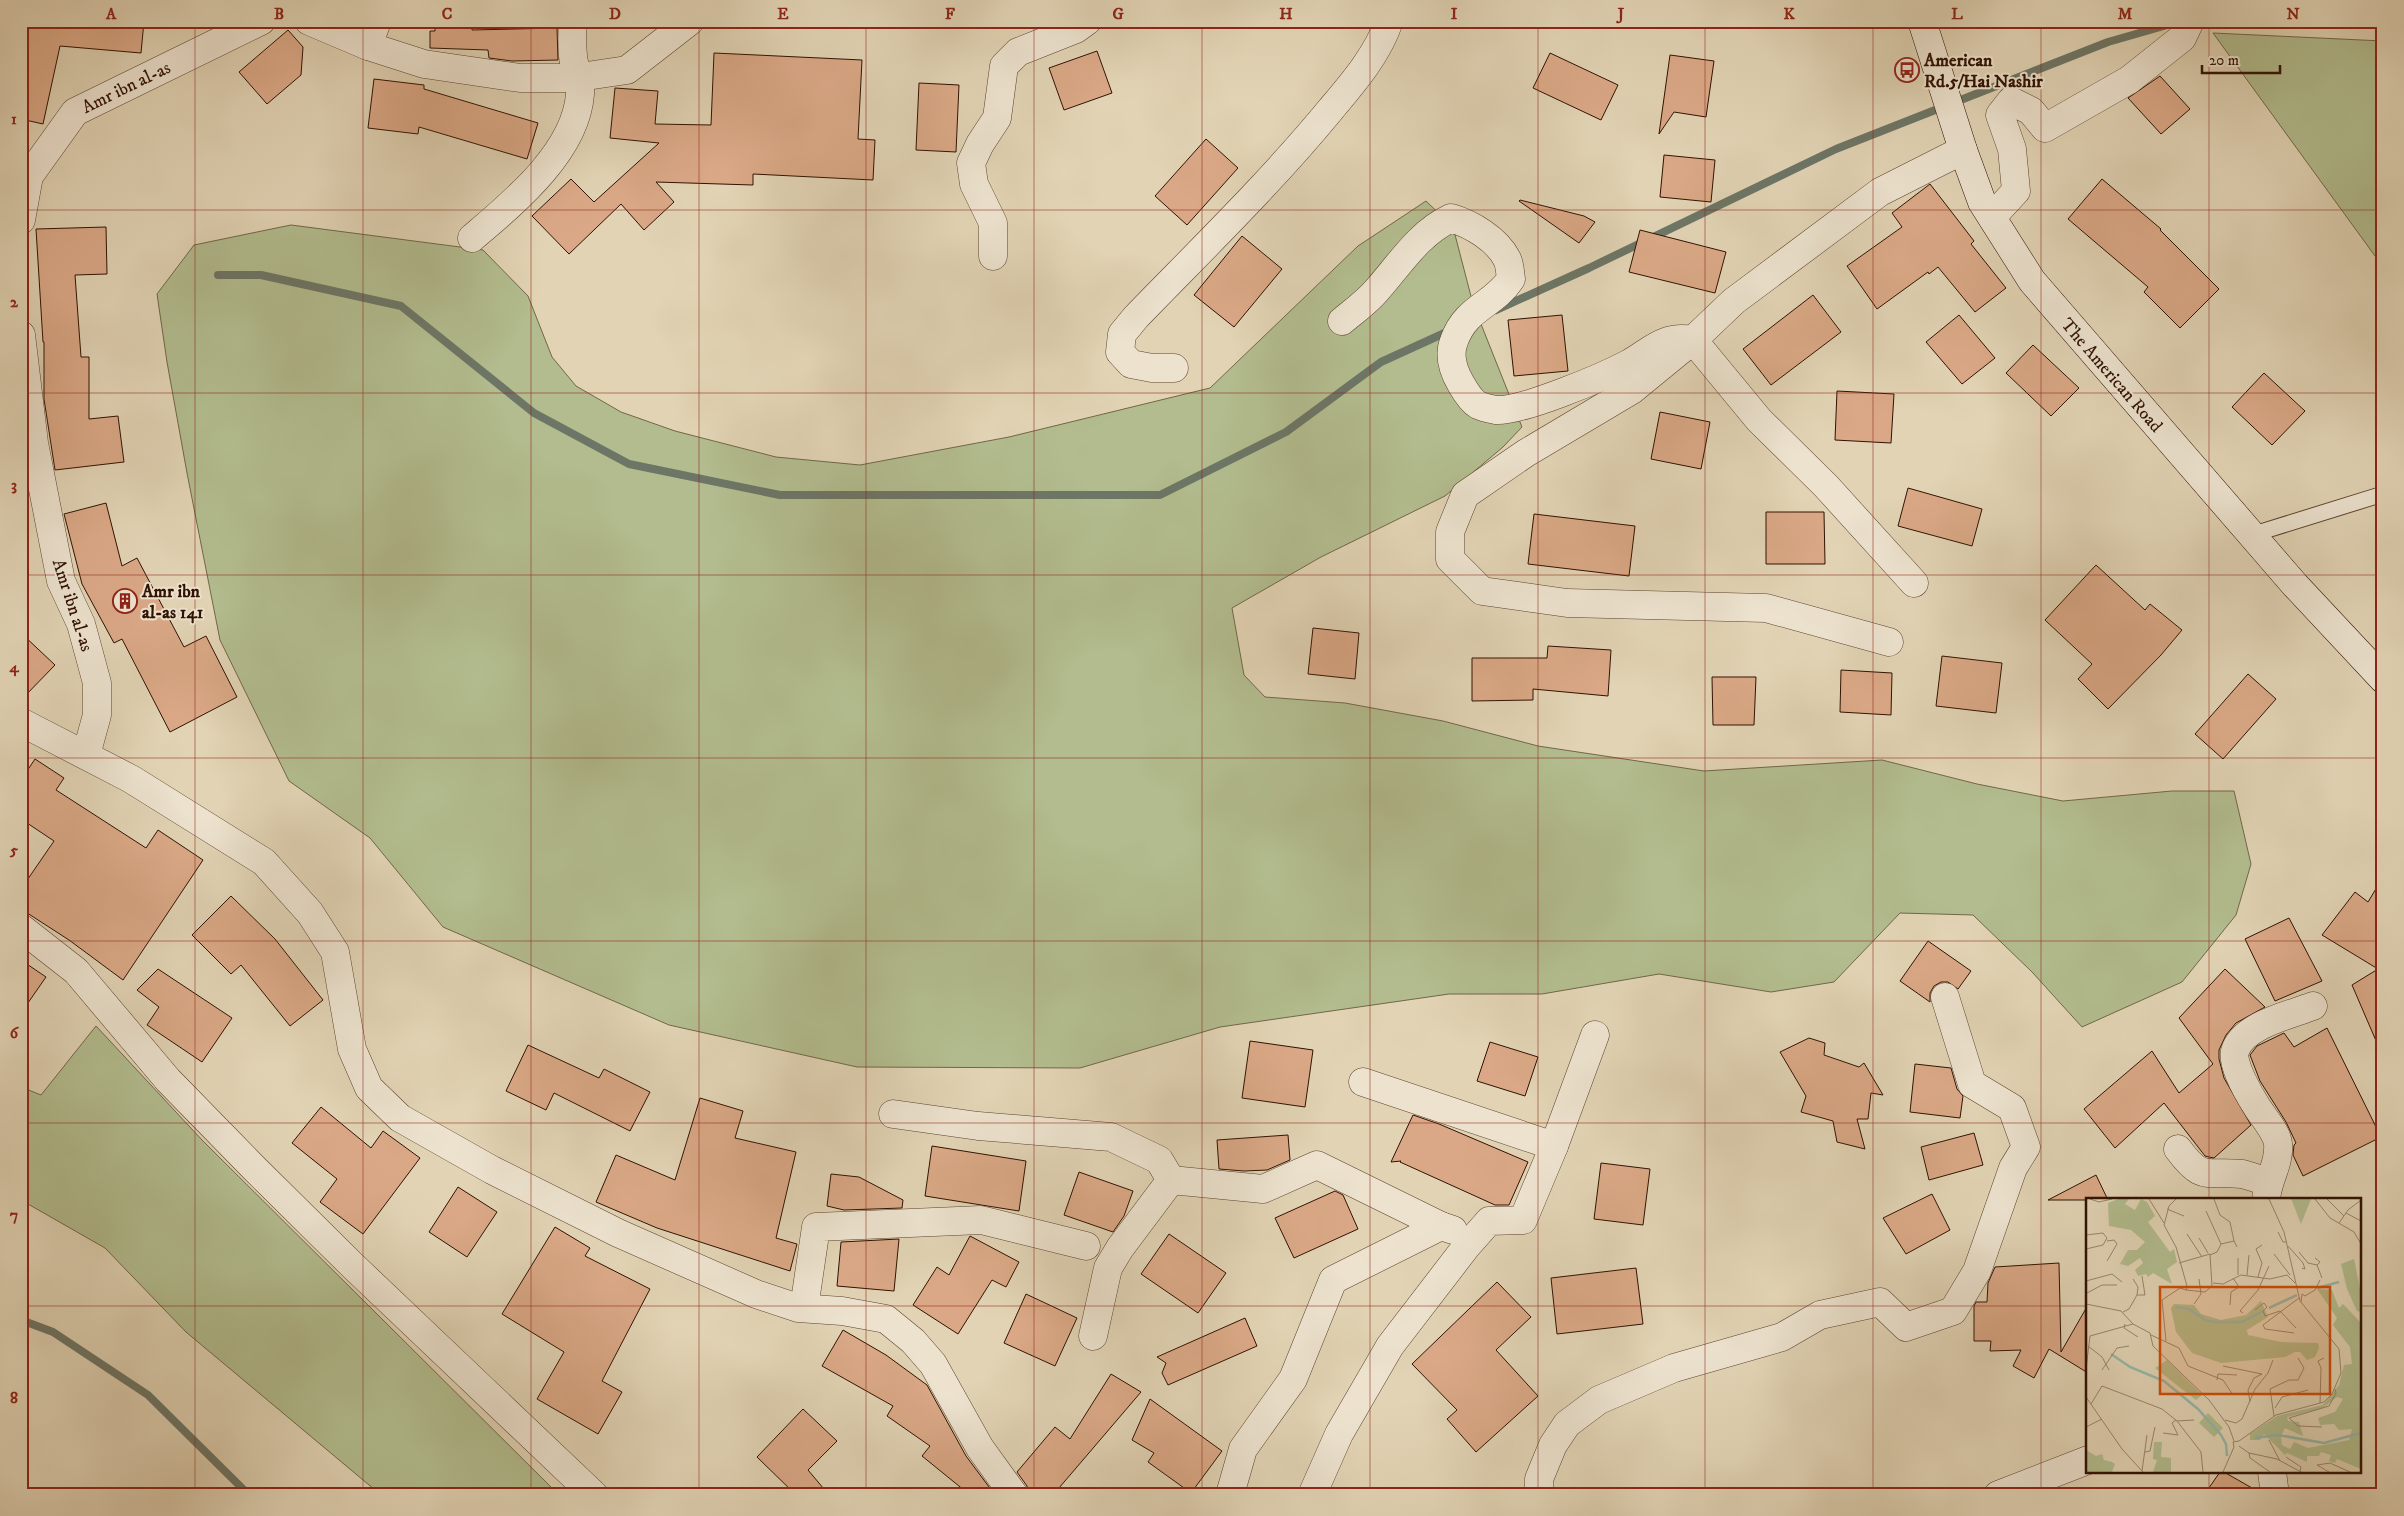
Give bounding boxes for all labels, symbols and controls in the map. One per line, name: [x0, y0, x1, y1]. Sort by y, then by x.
text: A: [105, 4, 117, 24]
text: B: [274, 4, 284, 24]
text: C: [442, 4, 452, 24]
text: D: [609, 4, 621, 24]
text: E: [777, 4, 789, 24]
text: F: [945, 4, 955, 24]
text: G: [1112, 4, 1124, 24]
text: H: [1279, 4, 1293, 24]
text: I: [1451, 4, 1458, 24]
text: J: [1616, 4, 1625, 24]
text: K: [1783, 4, 1795, 24]
text: L: [1951, 4, 1963, 24]
text: M: [2118, 4, 2133, 24]
text: N: [2286, 4, 2300, 24]
scale bar: [2202, 42, 2279, 74]
place label: American Rd.5/Hai Nashir: [1923, 50, 2043, 93]
text: 20 m: [2209, 51, 2239, 70]
street label: Amr ibn al-as: [79, 57, 174, 119]
bus stop icon: American Rd.5/Hai Nashir: [1894, 57, 1920, 83]
text: 1: [11, 109, 17, 129]
text: 2: [10, 292, 19, 312]
street label: The American Road: [2056, 314, 2167, 437]
text: 3: [11, 475, 17, 495]
street label: Amr ibn al-as: [47, 556, 97, 654]
place label: Amr ibn al-as 141: [141, 581, 204, 624]
building icon: Amr ibn al-as 141: [112, 588, 138, 614]
text: 4: [8, 657, 19, 677]
text: 5: [9, 840, 18, 860]
text: 6: [10, 1023, 20, 1043]
inset map: [2086, 1198, 2362, 1474]
text: 7: [10, 1205, 18, 1225]
text: 8: [10, 1388, 18, 1408]

